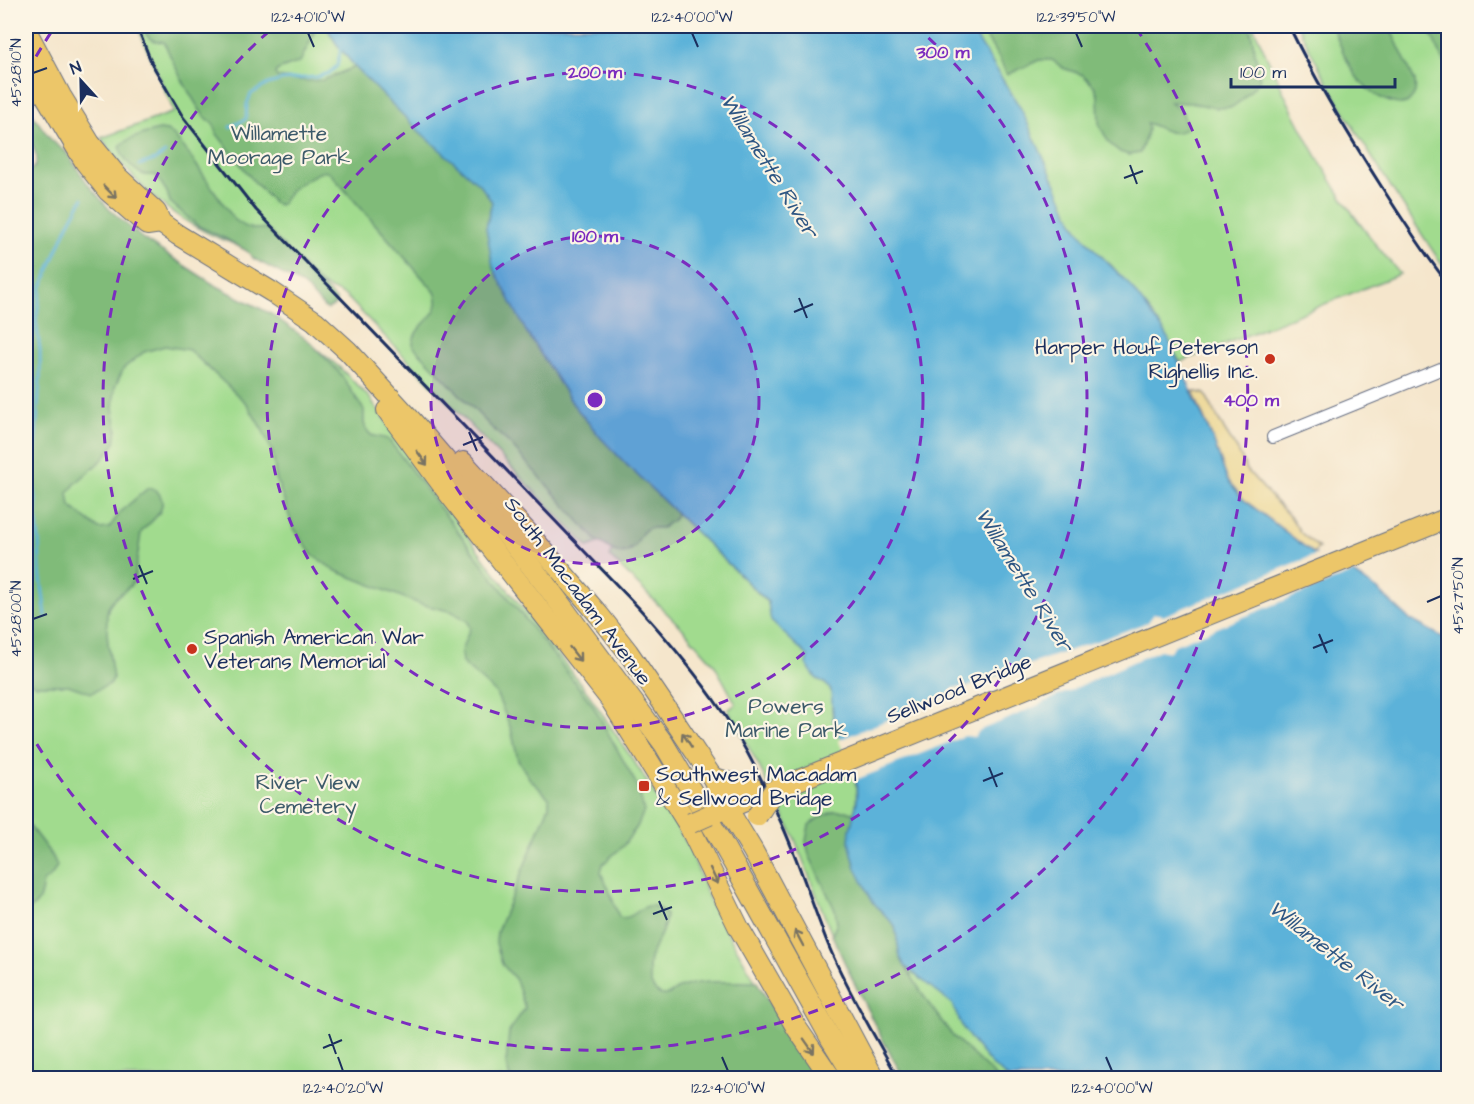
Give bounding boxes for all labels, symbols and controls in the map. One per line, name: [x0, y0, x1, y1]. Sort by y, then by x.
text: 122°40'10"W: [271, 7, 345, 28]
text: 122°40'00"W: [651, 7, 733, 28]
text: 122°39'50"W: [1037, 7, 1115, 28]
text: 45°28'10"N: [6, 38, 27, 108]
text: 300 m: [915, 40, 971, 65]
north arrow: [51, 51, 111, 111]
scale bar: [1231, 51, 1394, 89]
text: N: [67, 56, 85, 80]
text: 200 m: [567, 60, 623, 85]
text: 100 m: [1240, 60, 1286, 85]
water label: Willamette River: [712, 88, 827, 246]
park label: Willamette Moorage Park: [208, 119, 350, 174]
one-way arrow: [103, 185, 117, 200]
text: 100 m: [572, 224, 619, 249]
place label: Harper Houf Peterson Righellis Inc.: [1035, 333, 1258, 388]
marker: Harper Houf Peterson Righellis Inc.: [1263, 352, 1277, 366]
text: 400 m: [1223, 388, 1280, 413]
centre of rings: [585, 390, 605, 410]
one-way arrow: [416, 449, 428, 465]
street label: South Macadam Avenue: [497, 491, 659, 691]
water label: Willamette River: [967, 502, 1082, 660]
text: 45°27'50"N: [1448, 557, 1469, 635]
text: 45°28'00"N: [6, 581, 27, 657]
place label: Spanish American War Veterans Memorial: [204, 623, 424, 676]
marker: Spanish American War Veterans Memorial: [185, 642, 199, 656]
one-way arrow: [569, 646, 582, 662]
street label: Sellwood Bridge: [882, 647, 1037, 733]
park label: Powers Marine Park: [725, 692, 847, 745]
one-way arrow: [681, 732, 693, 748]
place label: Southwest Macadam & Sellwood Bridge: [656, 760, 857, 815]
park label: River View Cemetery: [255, 768, 361, 823]
marker: Southwest Macadam & Sellwood Bridge: [637, 779, 651, 793]
one-way arrow: [709, 867, 720, 885]
water label: Willamette River: [1262, 893, 1412, 1020]
one-way arrow: [792, 930, 804, 948]
one-way arrow: [803, 1038, 815, 1054]
text: 122°40'20"W: [303, 1078, 383, 1099]
text: 122°40'10"W: [691, 1078, 765, 1099]
text: 122°40'00"W: [1071, 1078, 1153, 1099]

